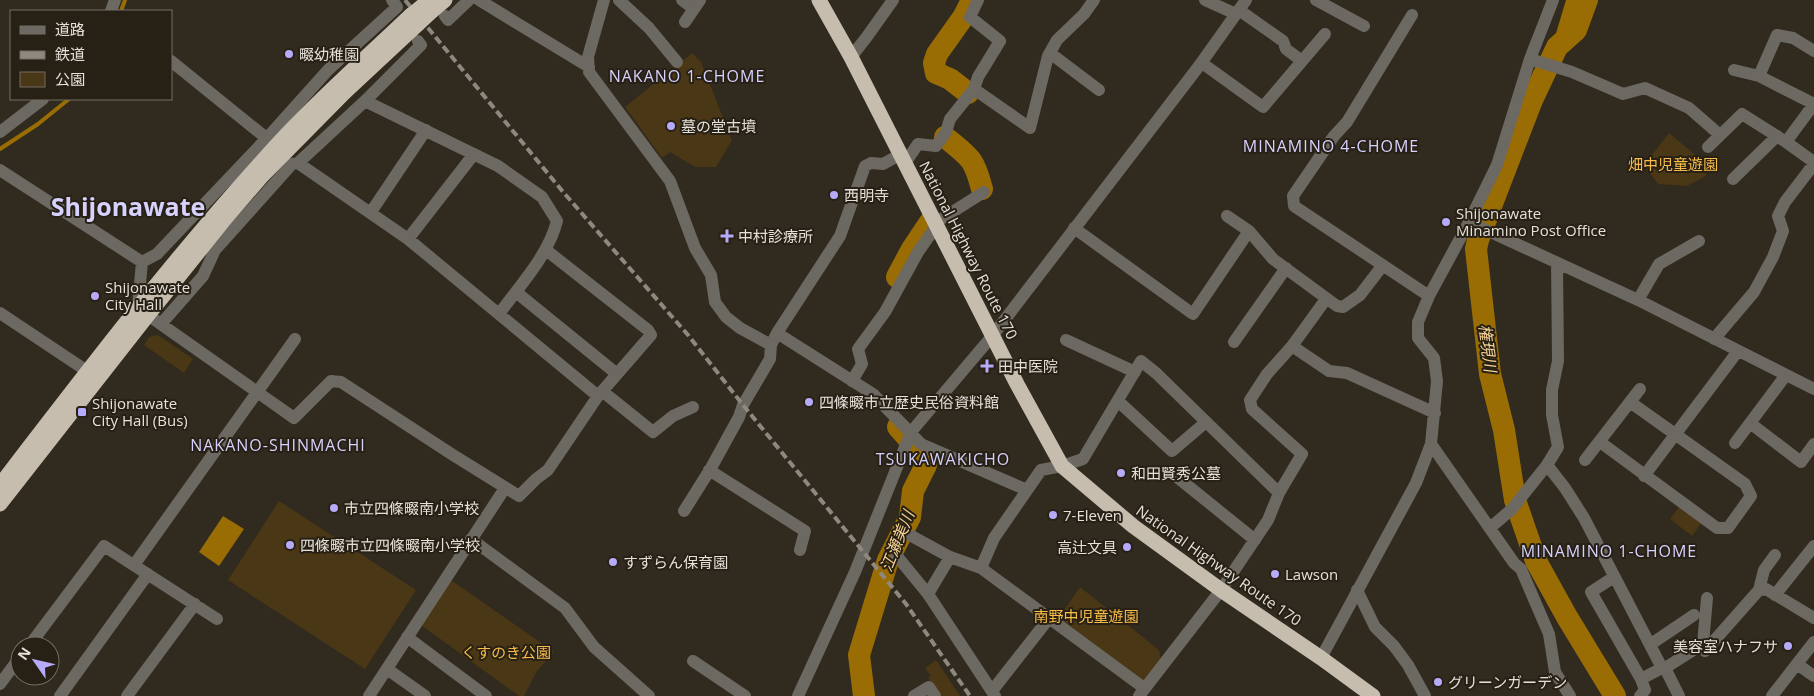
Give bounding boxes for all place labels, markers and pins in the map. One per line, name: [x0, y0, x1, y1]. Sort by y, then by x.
place label: 畷幼稚園: [299, 44, 359, 64]
marker: 畷幼稚園: [283, 48, 295, 60]
place label: 墓の堂古墳: [681, 116, 756, 136]
marker: 墓の堂古墳: [665, 120, 677, 132]
place label: 西明寺: [844, 185, 889, 205]
marker: 西明寺: [828, 189, 840, 201]
place label: Shijonawate Minamino Post Office: [1456, 203, 1606, 240]
marker: Shijonawate Minamino Post Office: [1440, 216, 1452, 228]
place label: 中村診療所: [738, 226, 813, 246]
marker: 中村診療所: [720, 229, 734, 243]
place label: Shijonawate City Hall: [105, 277, 190, 314]
marker: Shijonawate City Hall: [89, 290, 101, 302]
place label: 田中医院: [998, 356, 1058, 376]
marker: 田中医院: [980, 359, 994, 373]
place label: 四條畷市立歴史民俗資料館: [819, 392, 999, 412]
place label: Shijonawate City Hall (Bus): [92, 393, 188, 430]
marker: 四條畷市立歴史民俗資料館: [803, 396, 815, 408]
marker: Shijonawate City Hall (Bus): [76, 406, 88, 418]
place label: 和田賢秀公墓: [1131, 463, 1221, 483]
marker: 和田賢秀公墓: [1115, 467, 1127, 479]
place label: 市立四條畷南小学校: [344, 498, 479, 518]
marker: 市立四條畷南小学校: [328, 502, 340, 514]
place label: 7-Eleven: [1063, 505, 1122, 525]
marker: 7-Eleven: [1047, 509, 1059, 521]
place label: 四條畷市立四條畷南小学校: [300, 535, 480, 555]
place label: 高辻文具: [1057, 537, 1117, 557]
marker: 四條畷市立四條畷南小学校: [284, 539, 296, 551]
marker: 高辻文具: [1121, 541, 1133, 553]
place label: すずらん保育園: [623, 552, 728, 572]
marker: すずらん保育園: [607, 556, 619, 568]
place label: Lawson: [1285, 564, 1338, 584]
marker: Lawson: [1269, 568, 1281, 580]
place label: 美容室ハナフサ: [1673, 636, 1778, 656]
marker: 美容室ハナフサ: [1782, 640, 1794, 652]
place label: グリーンガーデン: [1448, 672, 1567, 692]
marker: グリーンガーデン: [1432, 676, 1444, 688]

